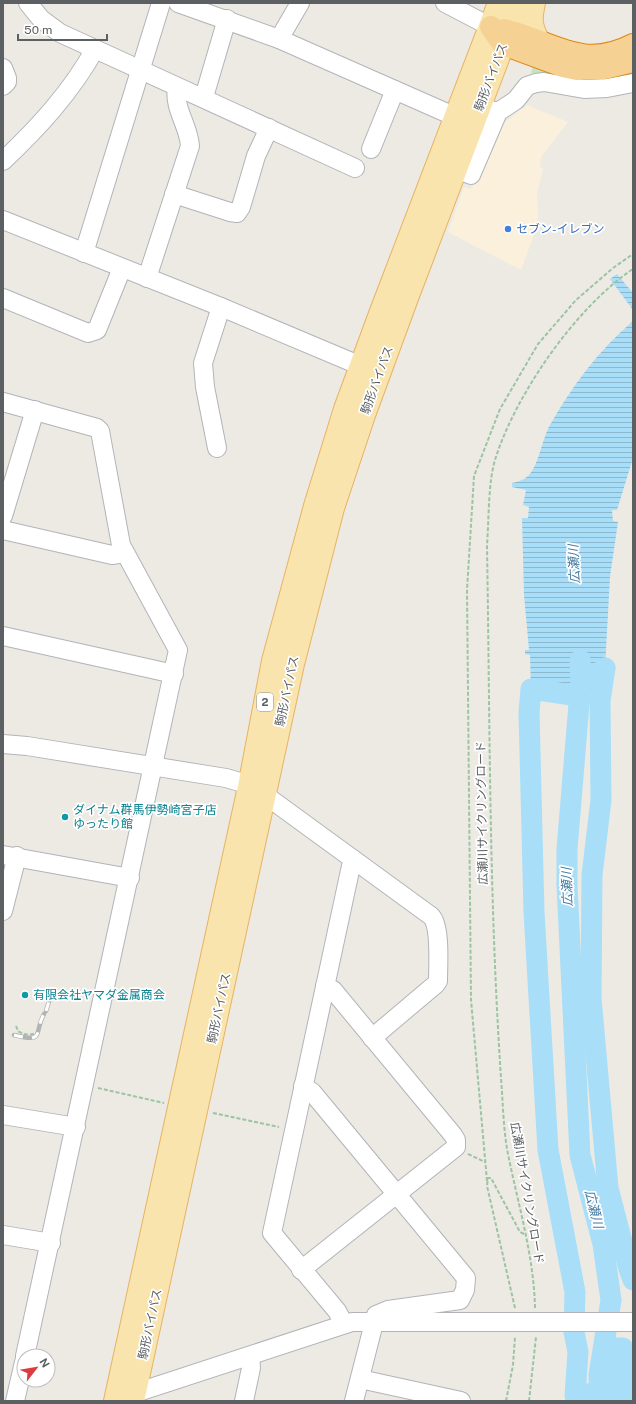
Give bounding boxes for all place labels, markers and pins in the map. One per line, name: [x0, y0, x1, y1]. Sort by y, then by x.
place label: セブン-イレブン: [516, 222, 605, 236]
marker: セブン-イレブン: [503, 224, 513, 234]
place label: ダイナム群馬伊勢崎宮子店 ゆったり館: [73, 803, 216, 831]
marker: ダイナム群馬伊勢崎宮子店 ゆったり館: [60, 812, 70, 822]
place label: 有限会社ヤマダ金属商会: [33, 988, 165, 1002]
marker: 有限会社ヤマダ金属商会: [20, 990, 30, 1000]

